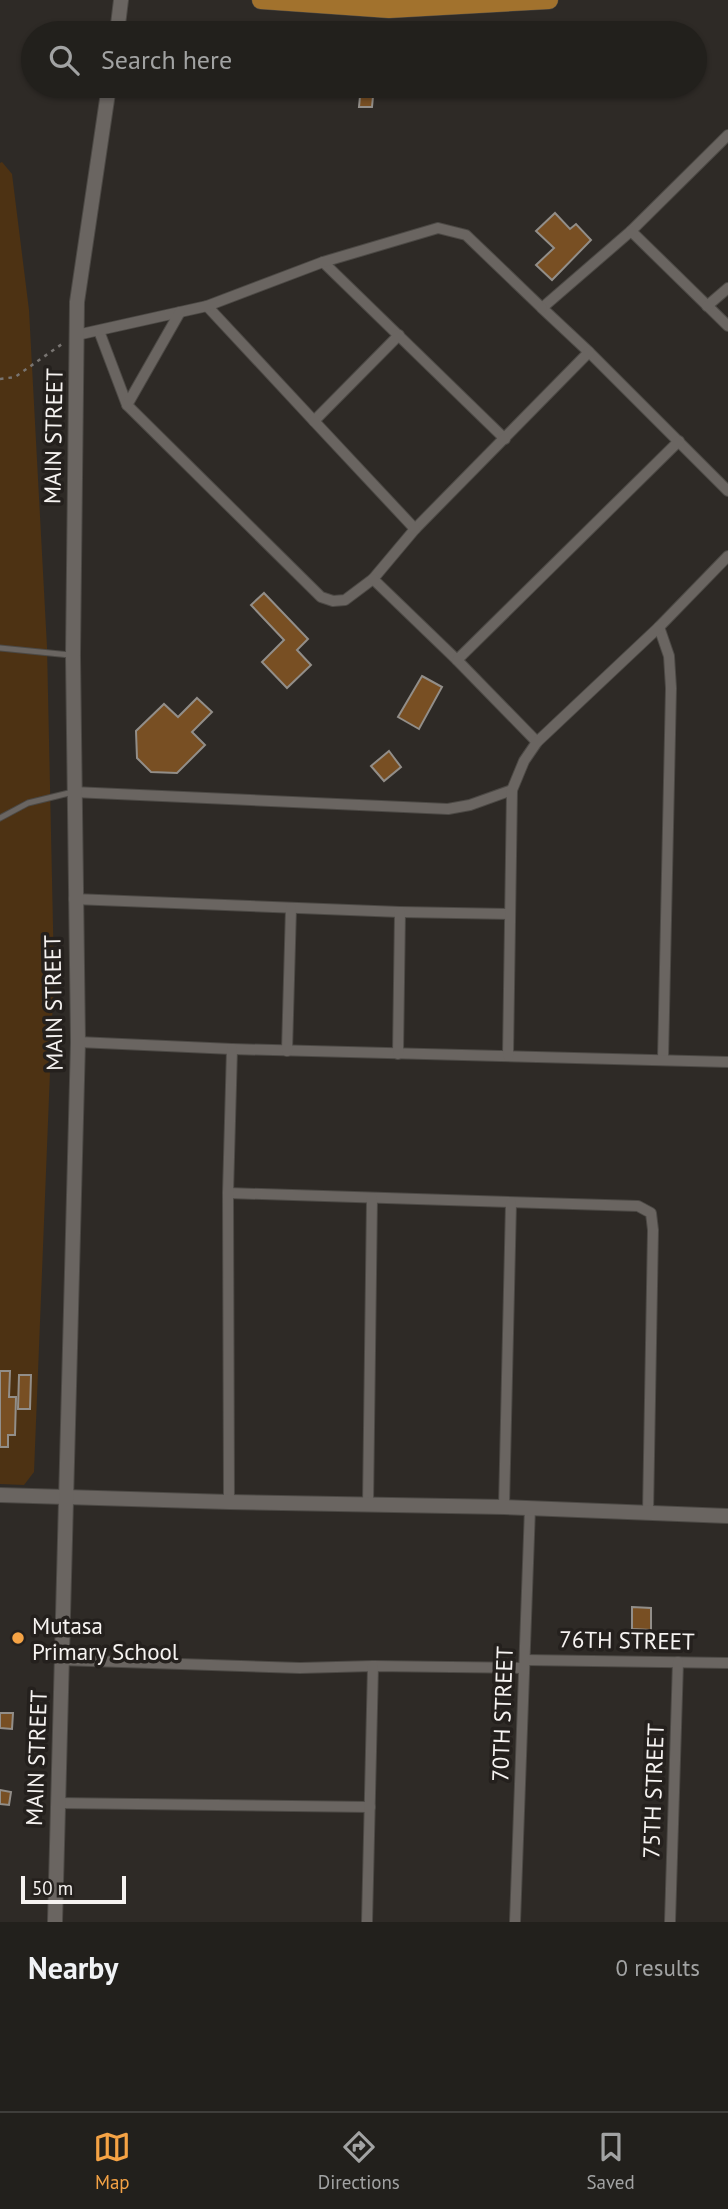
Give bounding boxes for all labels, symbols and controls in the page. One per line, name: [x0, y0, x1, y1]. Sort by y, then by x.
search box: [21, 21, 707, 98]
icon: search: [45, 41, 83, 79]
text: Search here: [101, 43, 232, 76]
street label: MAIN STREET: [37, 368, 69, 504]
street label: MAIN STREET: [37, 935, 69, 1071]
place label: Mutasa Primary School: [32, 1611, 179, 1666]
street label: 76TH STREET: [559, 1624, 695, 1656]
marker: Mutasa Primary School: [10, 1630, 26, 1646]
street label: 70TH STREET: [485, 1646, 519, 1782]
street label: MAIN STREET: [19, 1689, 53, 1826]
street label: 75TH STREET: [636, 1723, 670, 1859]
scale bar: [21, 1873, 126, 1905]
text: 50 m: [32, 1876, 73, 1900]
text: Nearby: [28, 1948, 118, 1987]
text: 0 results: [616, 1953, 700, 1982]
tab: Map: [93, 2128, 131, 2194]
tab: Directions: [318, 2128, 400, 2194]
tab: Saved: [586, 2128, 635, 2194]

